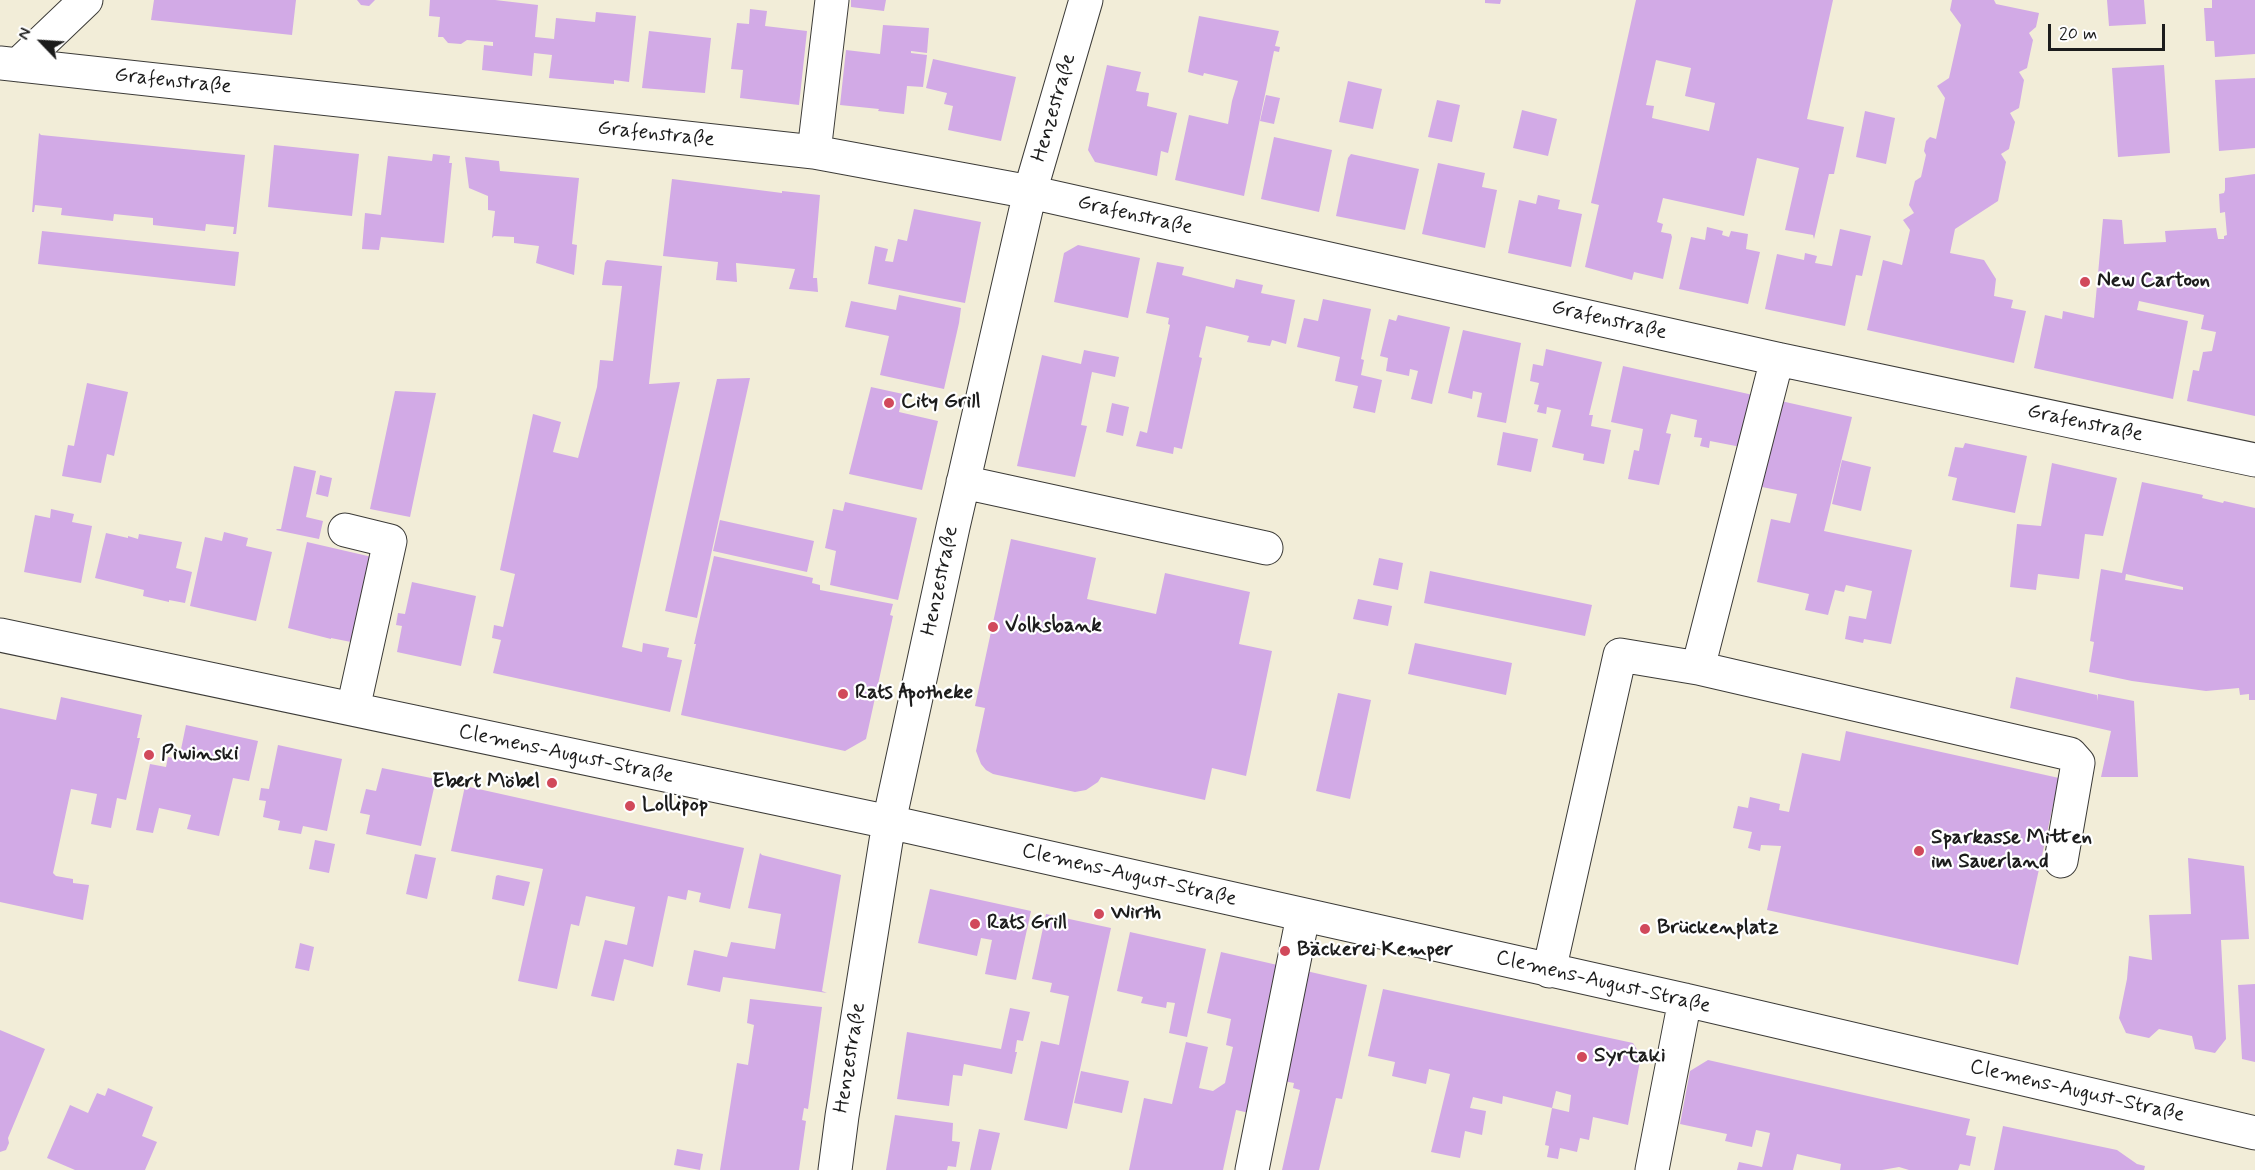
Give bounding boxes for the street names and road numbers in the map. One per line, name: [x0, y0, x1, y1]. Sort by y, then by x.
street label: Henzestraße: [1028, 51, 1082, 165]
street label: Grafenstraße: [113, 63, 233, 101]
street label: Grafenstraße: [596, 116, 716, 154]
street label: Grafenstraße: [1075, 191, 1195, 241]
street label: Grafenstraße: [1549, 296, 1669, 346]
street label: Grafenstraße: [2025, 399, 2145, 449]
street label: Henzestraße: [917, 524, 965, 638]
street label: Clemens-August-Straße: [456, 720, 676, 790]
street label: Clemens-August-Straße: [1019, 839, 1239, 913]
street label: Clemens-August-Straße: [1493, 946, 1713, 1020]
street label: Henzestraße: [830, 1001, 872, 1115]
street label: Clemens-August-Straße: [1967, 1055, 2187, 1129]

